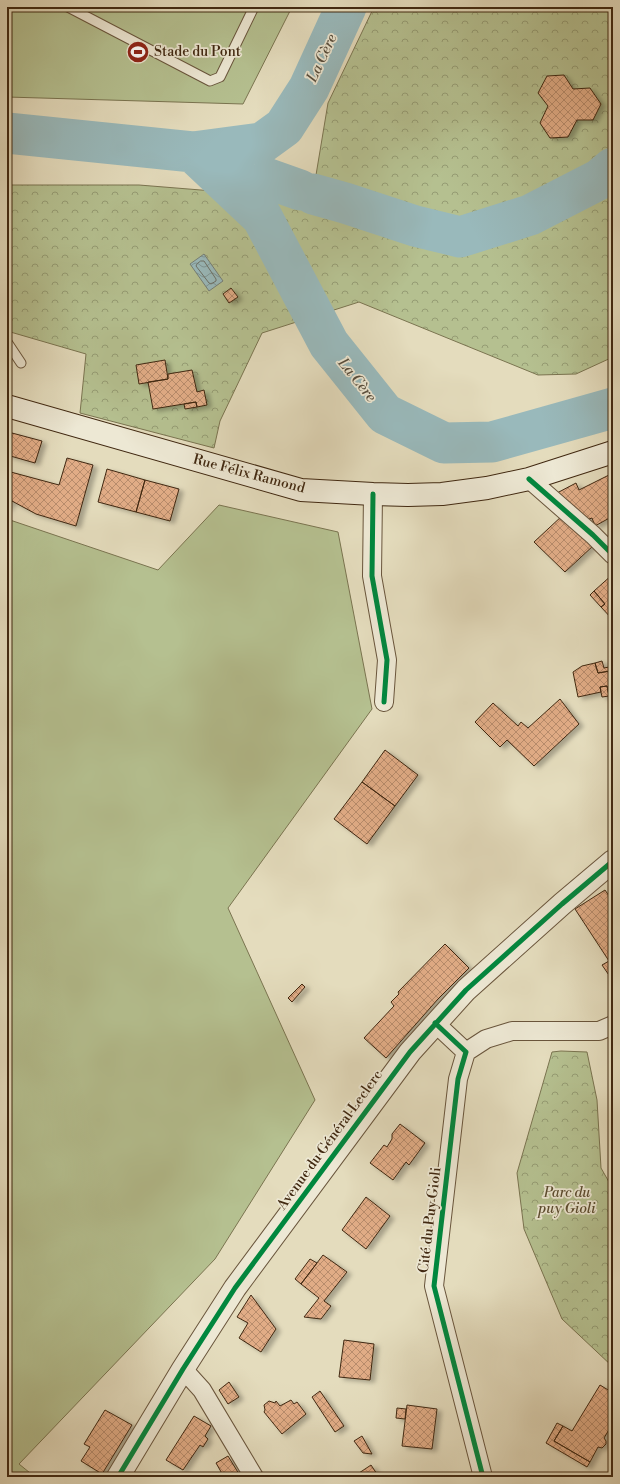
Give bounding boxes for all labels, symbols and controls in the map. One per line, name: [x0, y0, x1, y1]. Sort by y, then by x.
water label: La Cère: [302, 31, 341, 86]
sports icon: Stade du Pont: [125, 39, 151, 65]
place label: Stade du Pont: [154, 43, 241, 61]
water label: La Cère: [333, 354, 380, 406]
street label: Rue Félix Ramond: [191, 450, 307, 498]
street label: Avenue du Général Leclerc: [273, 1067, 387, 1214]
street label: Cité du Puy Gioli: [415, 1166, 445, 1274]
park label: Parc du puy Gioli: [536, 1184, 596, 1218]

